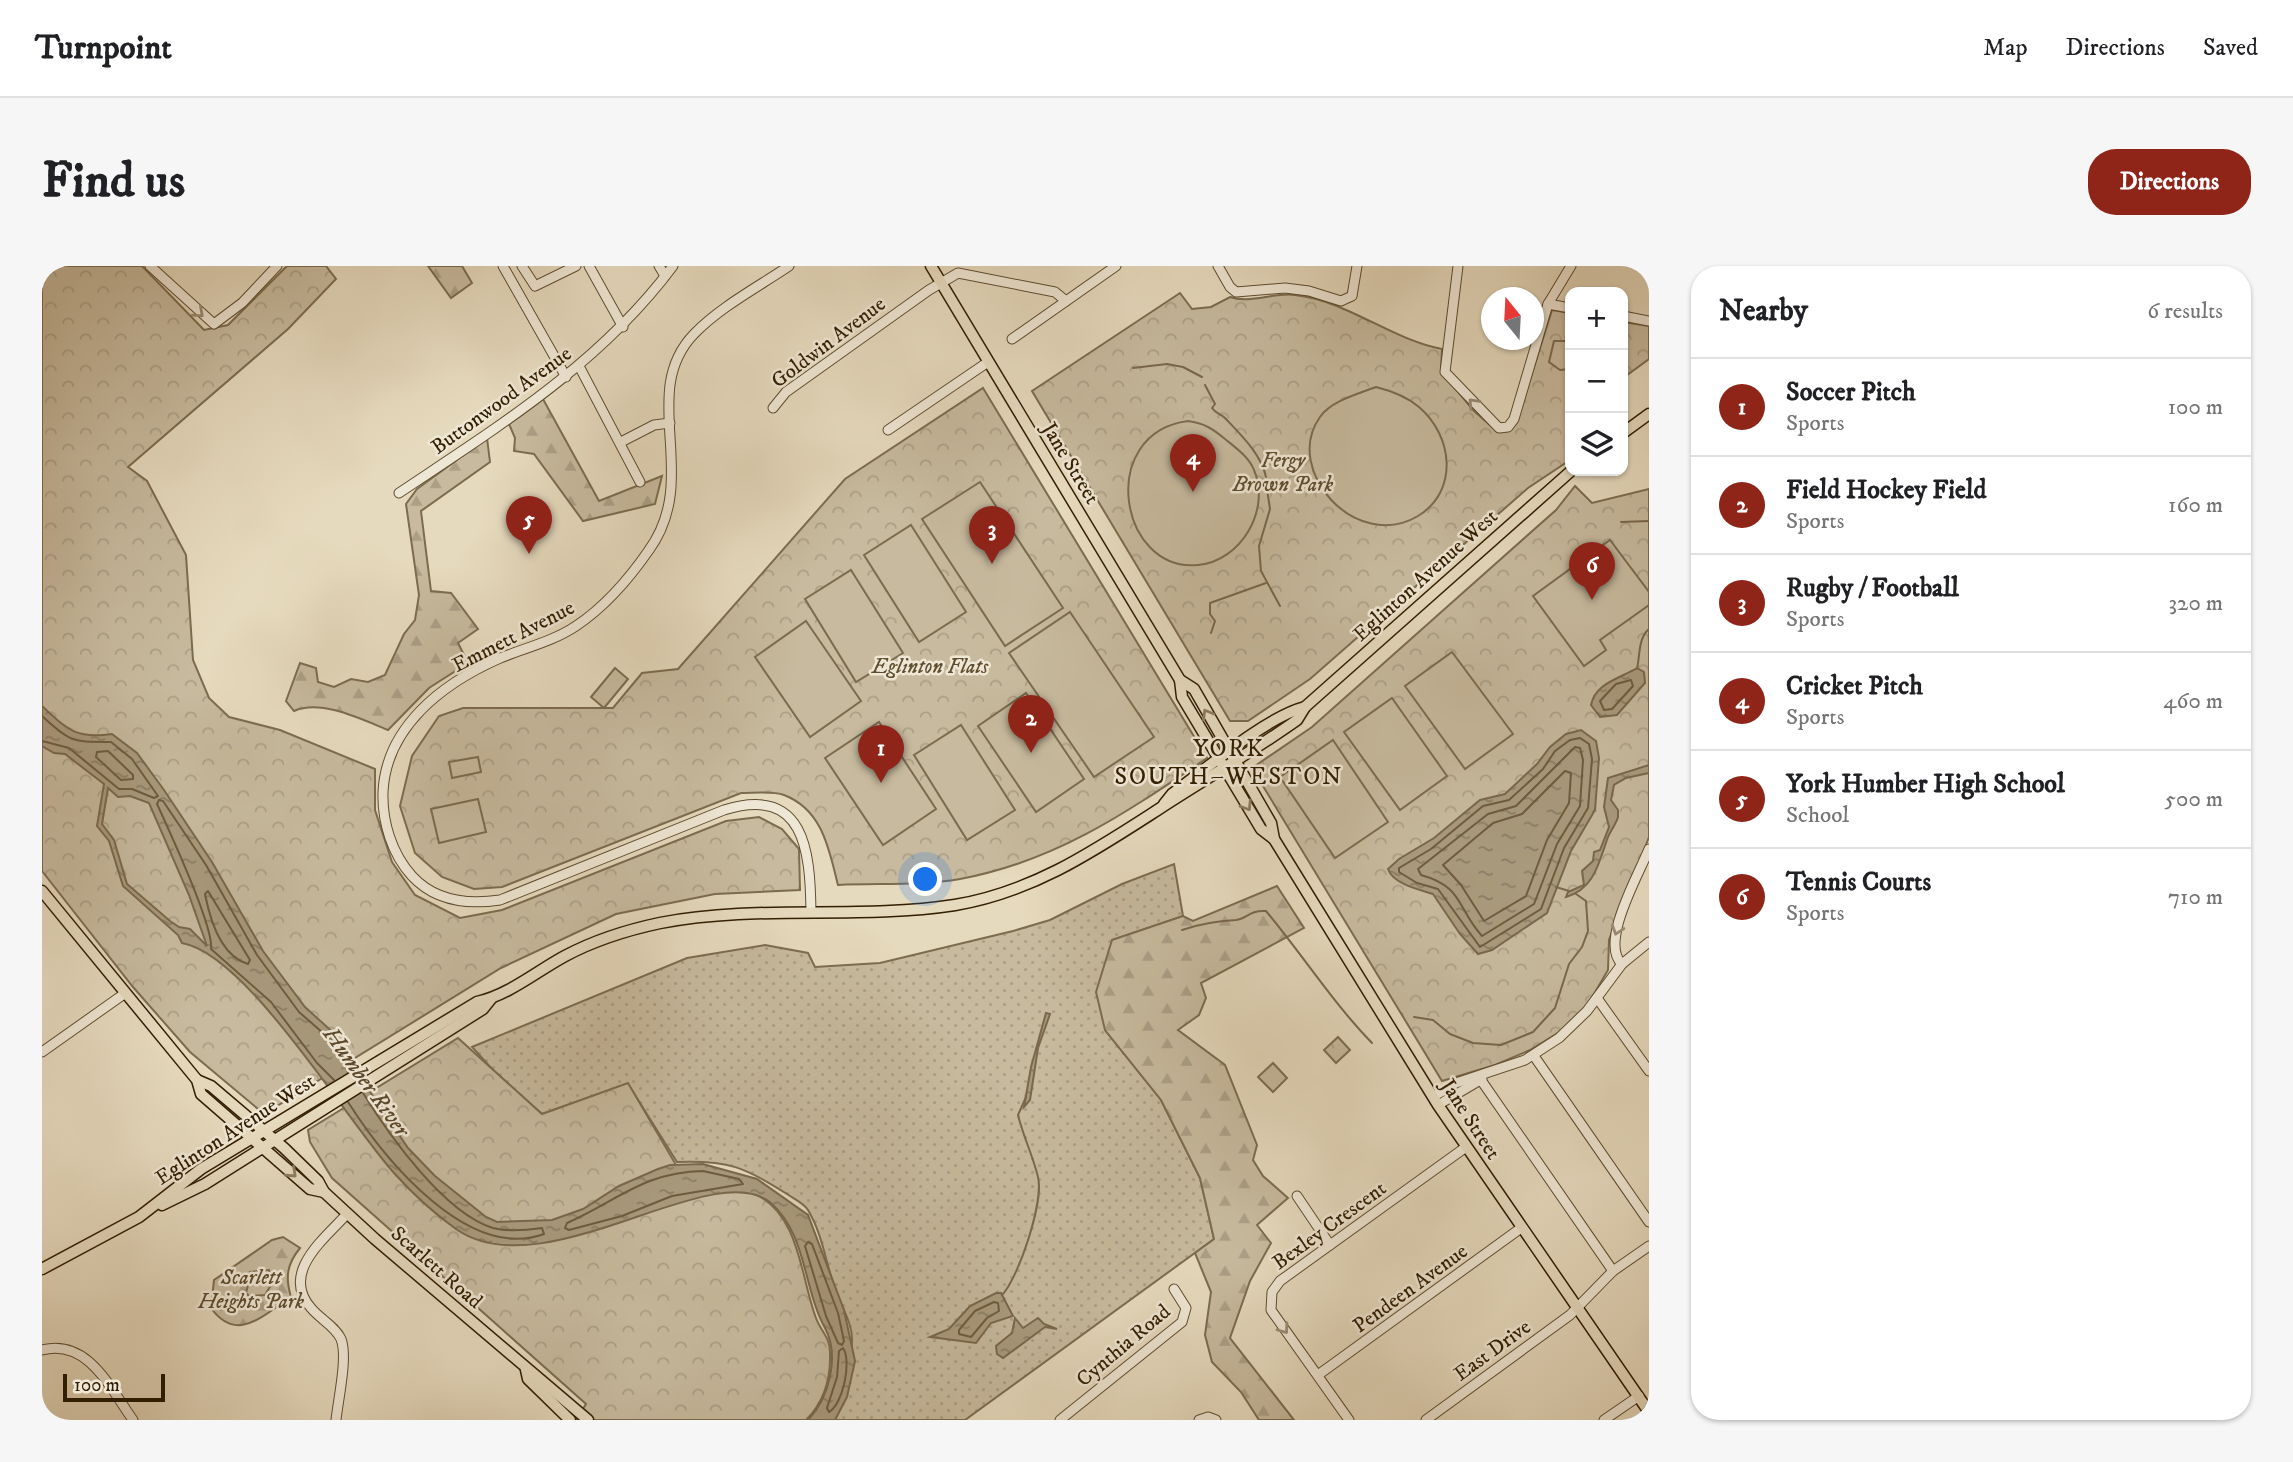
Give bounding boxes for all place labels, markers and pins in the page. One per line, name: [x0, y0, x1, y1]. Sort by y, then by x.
pin: 4: [1170, 434, 1216, 492]
pin: 5: [506, 496, 552, 554]
pin: 3: [969, 506, 1015, 564]
pin: 6: [1569, 542, 1615, 600]
pin: 2: [1008, 695, 1054, 753]
pin: 1: [858, 725, 904, 783]

